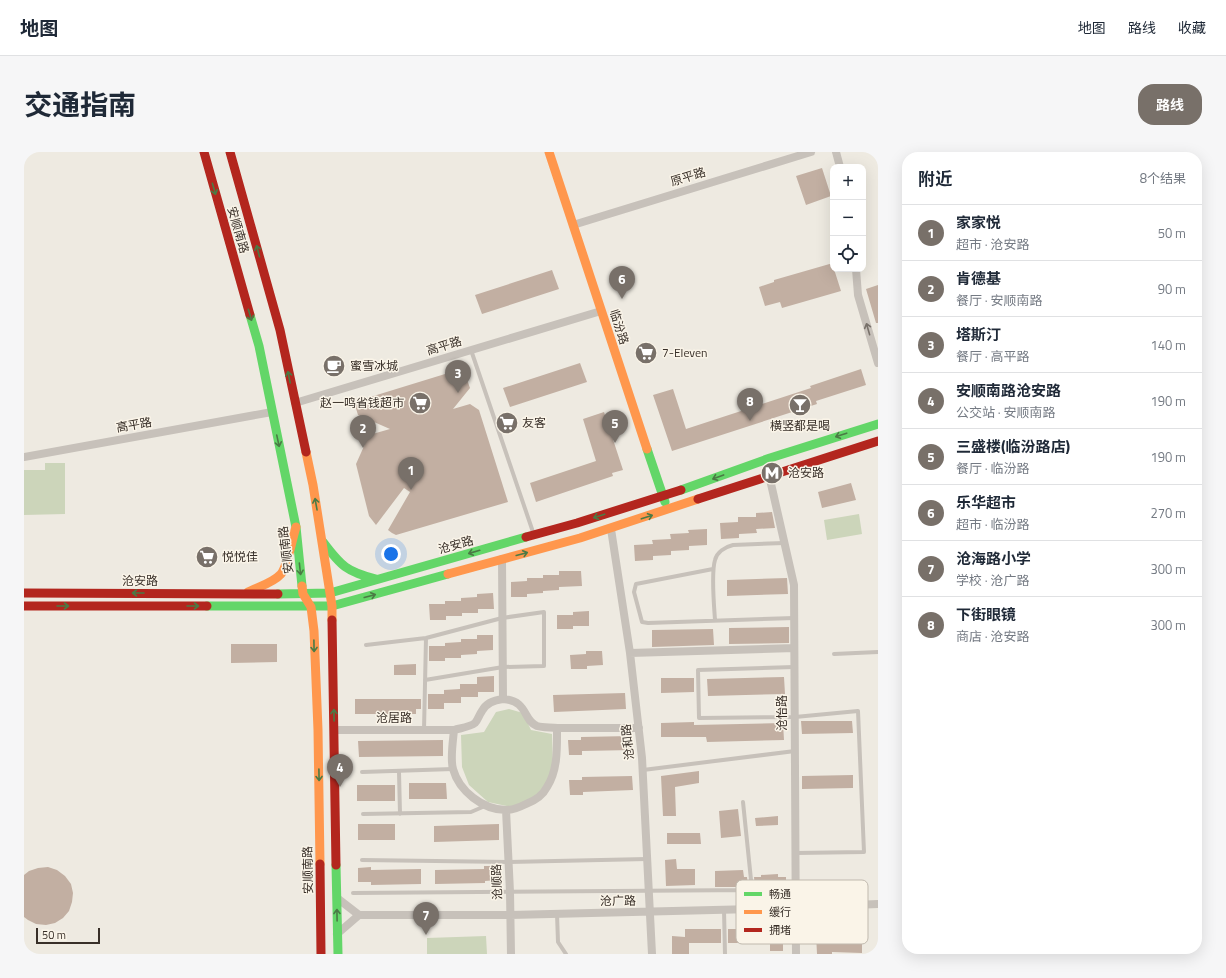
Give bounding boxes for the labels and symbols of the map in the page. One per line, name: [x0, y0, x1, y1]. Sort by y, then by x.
street label: 原平路: [668, 162, 708, 191]
one-way arrow: [211, 183, 218, 196]
street label: 安顺南路: [223, 204, 254, 256]
one-way arrow: [254, 244, 261, 257]
pin: 6: [609, 266, 635, 299]
street label: 临汾路: [605, 307, 634, 347]
one-way arrow: [247, 308, 254, 321]
one-way arrow: [864, 322, 871, 335]
street label: 高平路: [424, 331, 464, 360]
supermarket icon: 7-Eleven: [633, 340, 659, 366]
place label: 7-Eleven: [662, 343, 708, 362]
cafe icon: 蜜雪冰城: [321, 353, 347, 379]
place label: 蜜雪冰城: [350, 356, 398, 375]
pin: 3: [445, 360, 471, 393]
one-way arrow: [285, 371, 293, 384]
pin: 8: [737, 388, 763, 421]
supermarket icon: 赵一鸣省钱超市: [407, 390, 433, 416]
bar icon: 横竖都是喝: [787, 392, 813, 418]
place label: 赵一鸣省钱超市: [320, 393, 404, 412]
supermarket icon: 友客: [494, 410, 520, 436]
pin: 5: [602, 410, 628, 443]
street label: 高平路: [115, 412, 153, 437]
place label: 友客: [522, 413, 546, 432]
pin: 2: [350, 415, 376, 448]
place label: 横竖都是喝: [770, 416, 830, 435]
one-way arrow: [835, 432, 847, 440]
one-way arrow: [275, 435, 283, 448]
pin: 1: [398, 457, 424, 490]
metro station icon: 沧安路: [759, 460, 785, 486]
place label: 沧安路: [788, 463, 824, 482]
one-way arrow: [712, 473, 724, 481]
one-way arrow: [312, 498, 320, 511]
one-way arrow: [592, 513, 605, 520]
one-way arrow: [640, 513, 653, 520]
street label: 安顺南路: [273, 525, 298, 575]
street label: 沧安路: [436, 530, 476, 559]
supermarket icon: 悦悦佳: [194, 544, 220, 570]
your location: [381, 544, 401, 564]
place label: 悦悦佳: [222, 547, 258, 566]
one-way arrow: [468, 549, 481, 557]
one-way arrow: [515, 550, 528, 557]
one-way arrow: [297, 562, 304, 575]
street label: 沧安路: [122, 571, 158, 590]
one-way arrow: [132, 589, 145, 597]
one-way arrow: [363, 592, 376, 599]
one-way arrow: [56, 602, 69, 610]
one-way arrow: [186, 602, 199, 610]
one-way arrow: [310, 639, 318, 652]
street label: 沧怡路: [772, 695, 791, 731]
street label: 沧居路: [376, 708, 412, 727]
one-way arrow: [331, 709, 338, 722]
street label: 沧和路: [616, 723, 639, 761]
pin: 4: [327, 754, 353, 787]
one-way arrow: [315, 768, 323, 781]
street label: 安顺南路: [298, 846, 317, 894]
street label: 沧顺路: [486, 864, 507, 900]
legend: [736, 880, 868, 944]
text: 畅通: [769, 886, 791, 902]
street label: 沧广路: [600, 891, 636, 910]
pin: 7: [413, 902, 439, 935]
text: 缓行: [769, 904, 791, 920]
one-way arrow: [333, 909, 341, 922]
text: 拥堵: [769, 922, 791, 938]
scale bar: [36, 926, 100, 945]

